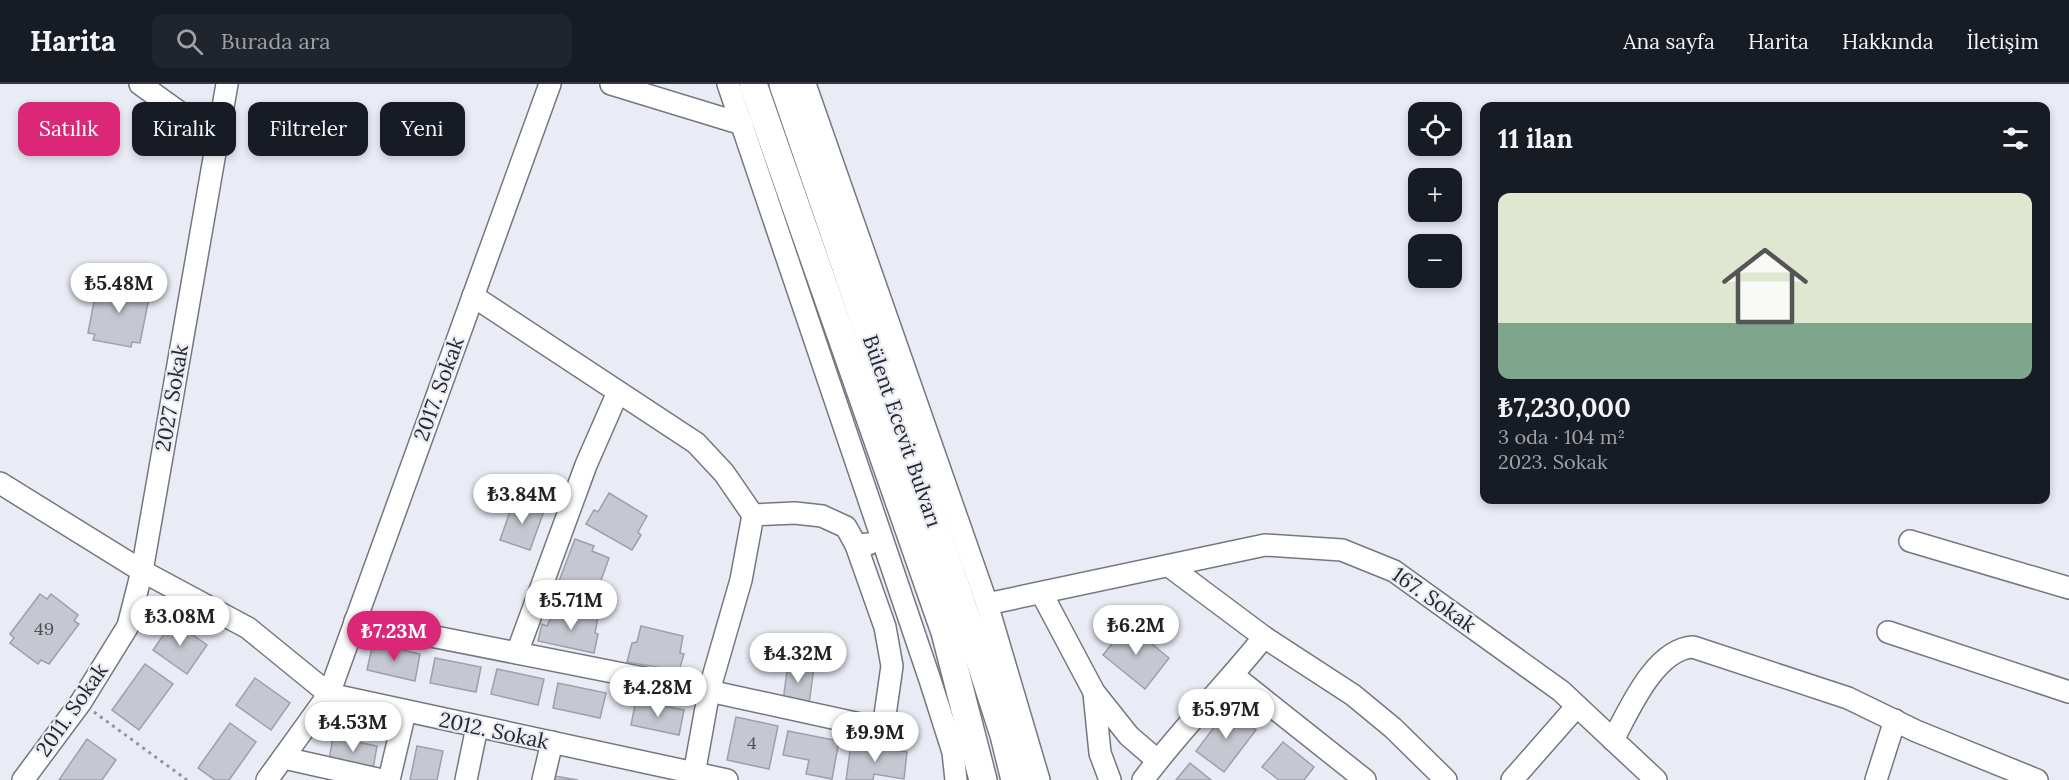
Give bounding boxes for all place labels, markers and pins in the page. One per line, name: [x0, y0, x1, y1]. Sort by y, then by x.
pin: ₺5.48M: [70, 263, 168, 314]
pin: ₺3.84M: [473, 474, 571, 525]
pin: ₺5.71M: [522, 580, 620, 631]
pin: ₺3.08M: [131, 596, 229, 647]
pin: ₺6.2M: [1094, 605, 1178, 656]
pin: ₺7.23M: [345, 611, 443, 662]
pin: ₺4.32M: [749, 633, 847, 684]
pin: ₺4.28M: [609, 667, 707, 718]
pin: ₺5.97M: [1177, 689, 1275, 740]
pin: ₺4.53M: [304, 702, 402, 753]
pin: ₺9.9M: [833, 712, 917, 763]

